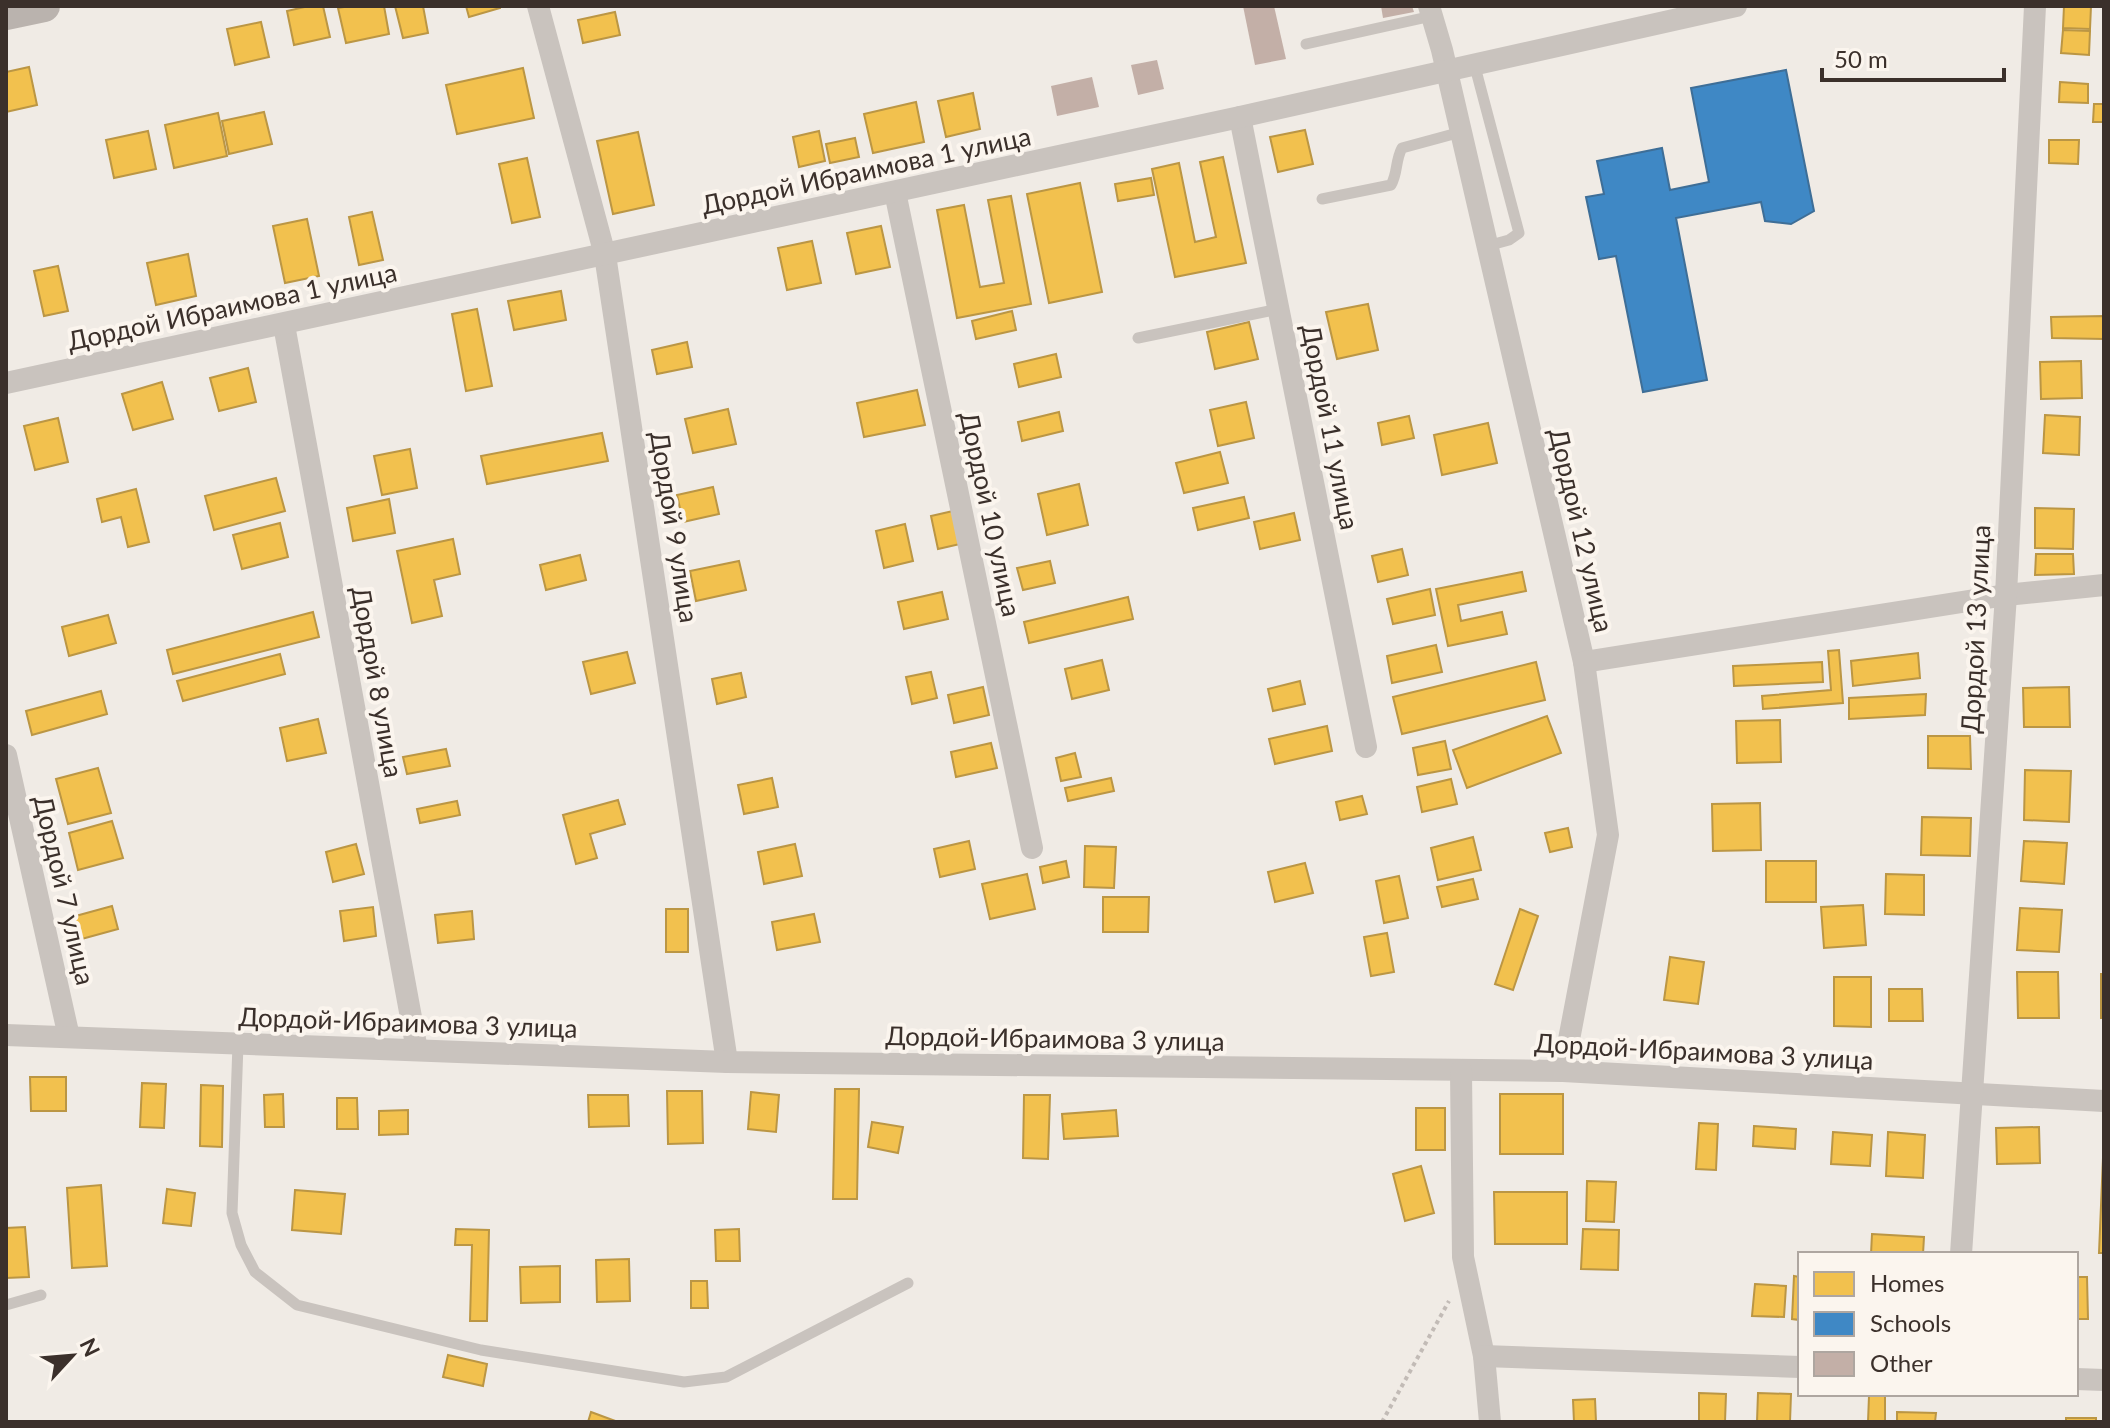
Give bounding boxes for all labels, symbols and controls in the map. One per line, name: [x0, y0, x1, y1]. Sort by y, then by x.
scale bar: [1822, 32, 2004, 82]
text: 50 m: [1834, 44, 1888, 73]
street label: Дордой Ибраимова 1 улица: [698, 119, 1034, 221]
street label: Дордой Ибраимова 1 улица: [64, 255, 400, 357]
street label: Дордой 11 улица: [1295, 322, 1367, 532]
street label: Дордой 10 улица: [954, 409, 1028, 619]
street label: Дордой 12 улица: [1543, 425, 1621, 635]
street label: Дордой 9 улица: [644, 429, 706, 625]
street label: Дордой 13 улица: [1954, 524, 1996, 734]
street label: Дордой 8 улица: [345, 584, 411, 780]
street label: Дордой 7 улица: [28, 792, 102, 988]
street label: Дордой-Ибраимова 3 улица: [238, 1000, 578, 1044]
street label: Дордой-Ибраимова 3 улица: [885, 1019, 1225, 1057]
street label: Дордой-Ибраимова 3 улица: [1534, 1026, 1874, 1076]
legend: [1798, 1252, 2078, 1396]
text: Homes: [1870, 1268, 1944, 1297]
text: Schools: [1870, 1308, 1951, 1337]
north arrow: [32, 1316, 112, 1396]
text: N: [75, 1333, 106, 1361]
text: Other: [1870, 1348, 1933, 1377]

